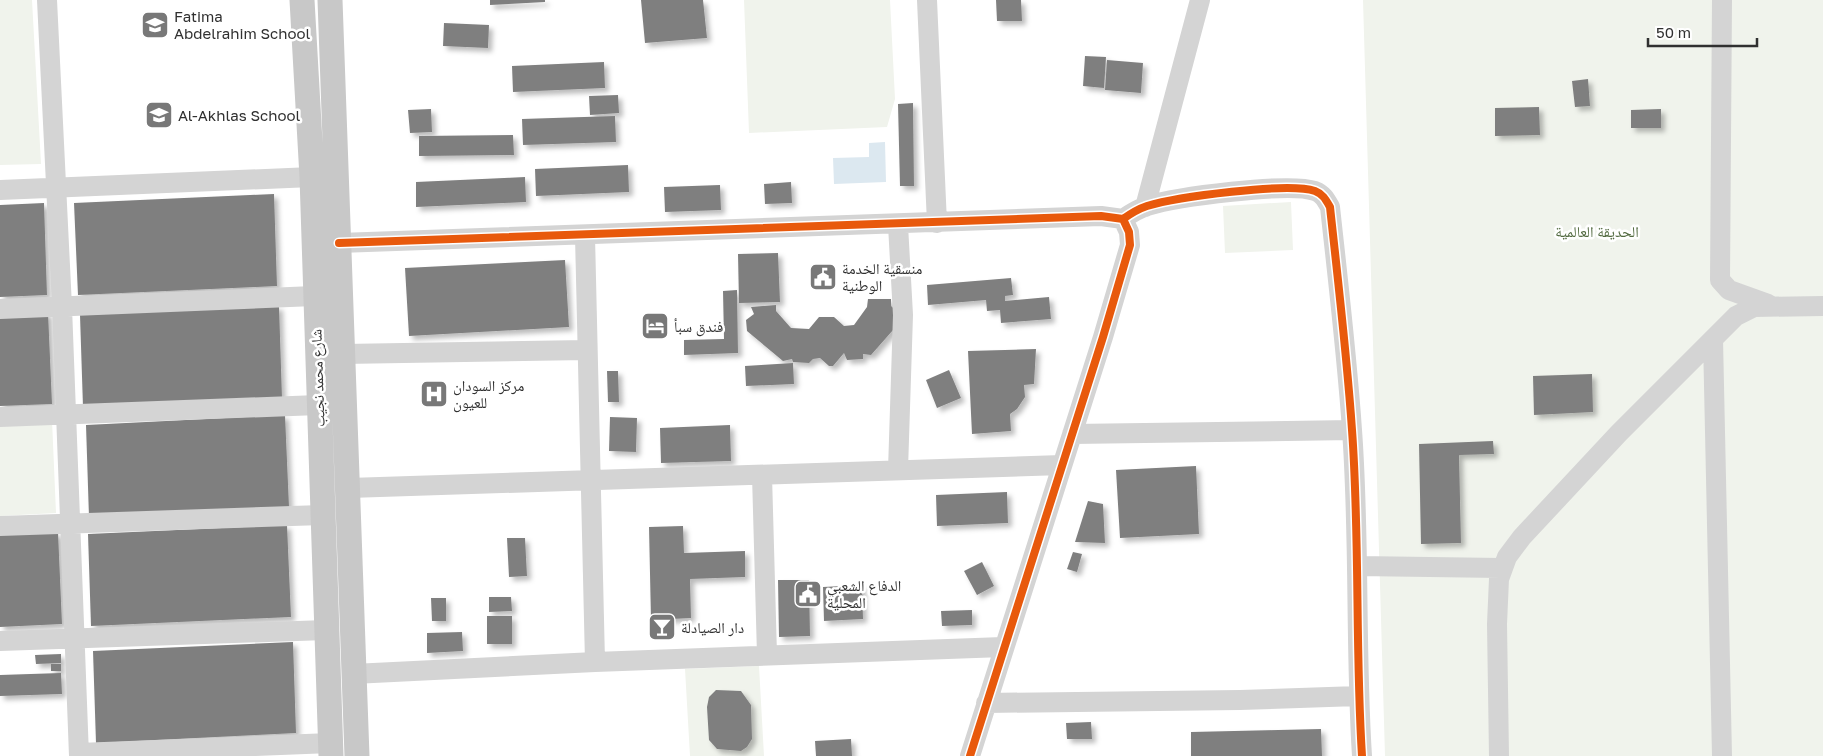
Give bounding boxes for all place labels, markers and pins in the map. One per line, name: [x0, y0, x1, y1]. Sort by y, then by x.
place label: Fatima Abdelrahim School: [174, 7, 310, 42]
school or university icon: Fatima Abdelrahim School: [140, 10, 170, 40]
school or university icon: Al-Akhlas School: [144, 100, 174, 130]
place label: Al-Akhlas School: [178, 106, 300, 124]
place label: منسقية الخدمة الوطنية: [842, 259, 923, 295]
public building icon: منسقية الخدمة الوطنية: [808, 262, 838, 292]
hotel icon: فندق سبأ: [640, 311, 670, 341]
place label: فندق سبأ: [674, 317, 723, 337]
place label: مركز السودان للعيون: [453, 376, 524, 413]
hospital icon: مركز السودان للعيون: [419, 379, 449, 409]
place label: الدفاع الشعبي المحلية: [827, 576, 901, 611]
public building icon: الدفاع الشعبي المحلية: [793, 579, 823, 609]
bar icon: دار الصيادلة: [647, 612, 677, 642]
place label: دار الصيادلة: [681, 618, 744, 637]

